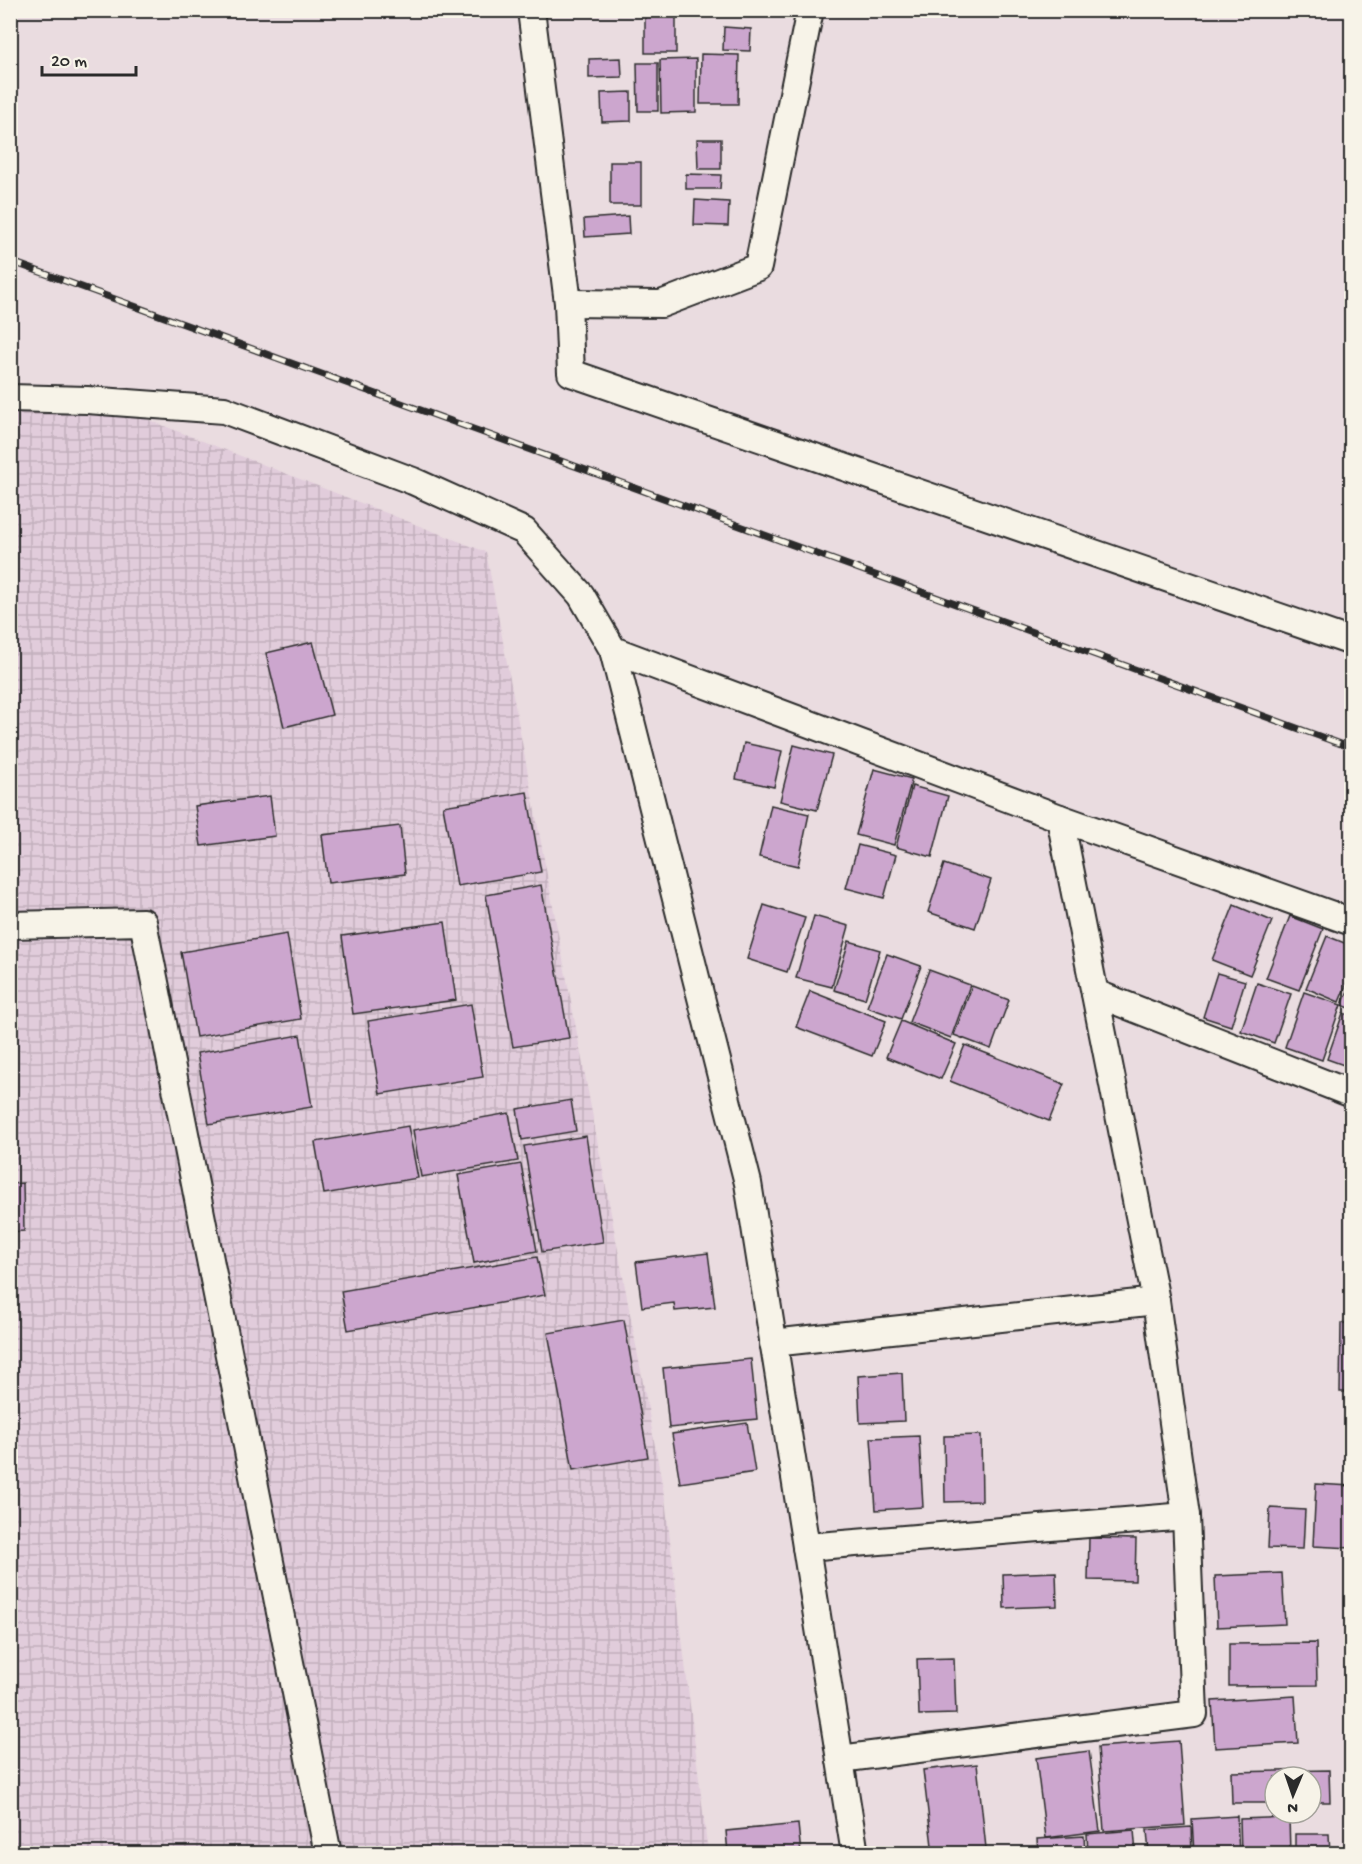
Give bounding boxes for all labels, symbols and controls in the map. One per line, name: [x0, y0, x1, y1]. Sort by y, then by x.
scale bar: [42, 39, 136, 77]
text: 20 m: [51, 52, 87, 73]
north arrow: [1263, 1765, 1323, 1825]
text: N: [1286, 1797, 1298, 1816]

